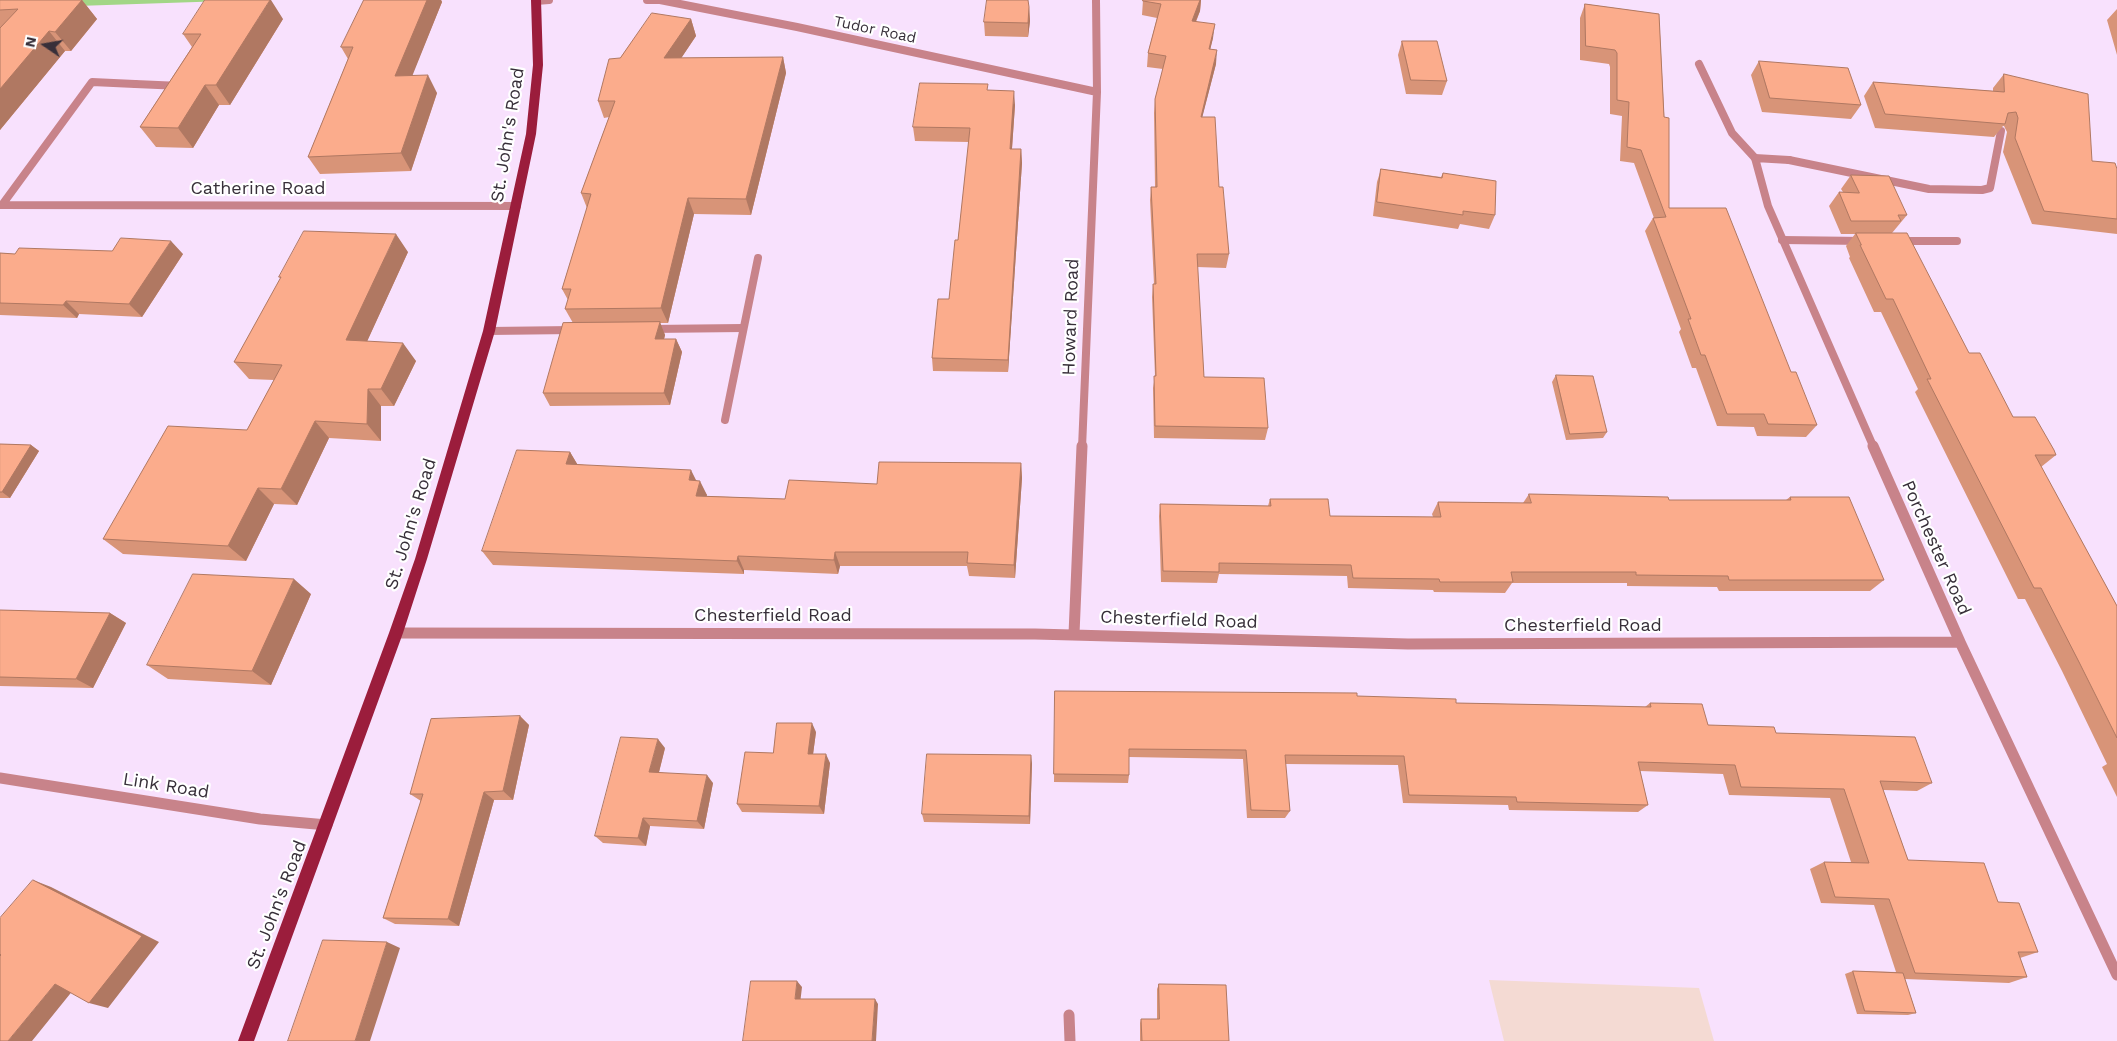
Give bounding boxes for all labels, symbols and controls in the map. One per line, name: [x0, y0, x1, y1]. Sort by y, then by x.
street label: Tudor Road: [832, 13, 918, 47]
north arrow: [20, 20, 70, 70]
text: N: [21, 35, 39, 49]
street label: St. John's Road: [487, 66, 529, 204]
street label: Catherine Road: [191, 178, 325, 200]
street label: Howard Road: [1058, 258, 1084, 376]
street label: St. John's Road: [381, 456, 441, 592]
street label: Porchester Road: [1897, 477, 1975, 619]
street label: Chesterfield Road: [694, 605, 852, 627]
street label: Chesterfield Road: [1100, 606, 1258, 634]
street label: Chesterfield Road: [1504, 615, 1662, 637]
street label: Link Road: [121, 769, 211, 803]
street label: St. John's Road: [243, 838, 311, 972]

